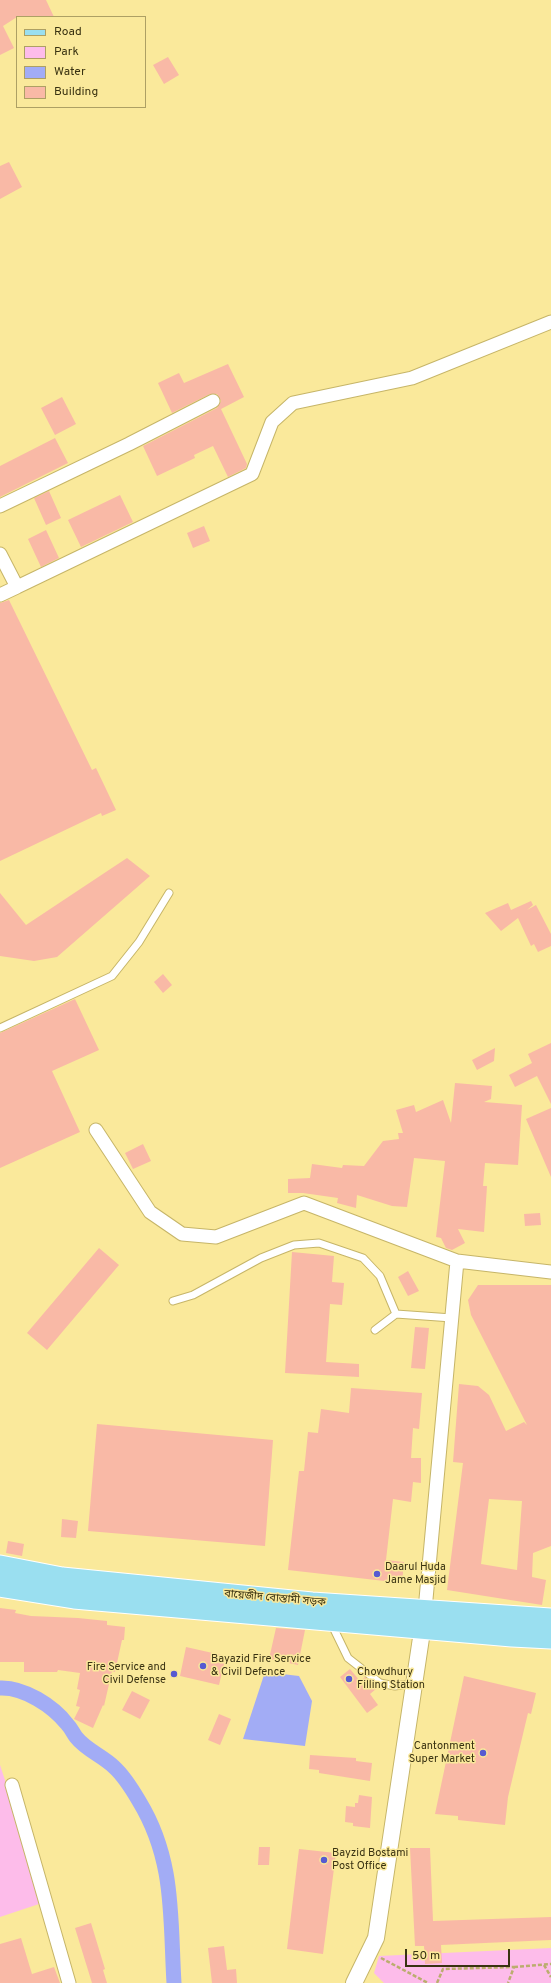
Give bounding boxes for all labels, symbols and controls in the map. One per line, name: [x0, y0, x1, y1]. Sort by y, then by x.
legend: [16, 16, 146, 108]
text: Road: [54, 24, 82, 40]
text: Park: [54, 44, 79, 60]
text: Water: [54, 64, 86, 80]
text: Building: [54, 84, 98, 100]
place label: Daarul Huda Jame Masjid: [385, 1561, 446, 1587]
marker: Daarul Huda Jame Masjid: [372, 1569, 382, 1579]
street label: বায়েজীদ বোস্তামী সড়ক: [224, 1588, 326, 1610]
place label: Bayazid Fire Service & Civil Defence: [211, 1653, 311, 1679]
place label: Fire Service and Civil Defense: [87, 1661, 166, 1687]
marker: Bayazid Fire Service & Civil Defence: [198, 1661, 208, 1671]
place label: Chowdhury Filling Station: [357, 1666, 425, 1692]
marker: Fire Service and Civil Defense: [169, 1669, 179, 1679]
marker: Chowdhury Filling Station: [344, 1674, 354, 1684]
place label: Cantonment Super Market: [409, 1740, 475, 1766]
marker: Cantonment Super Market: [478, 1748, 488, 1758]
place label: Bayzid Bostami Post Office: [332, 1847, 408, 1873]
marker: Bayzid Bostami Post Office: [319, 1855, 329, 1865]
scale bar: [407, 1941, 512, 1967]
text: 50 m: [412, 1948, 440, 1964]

